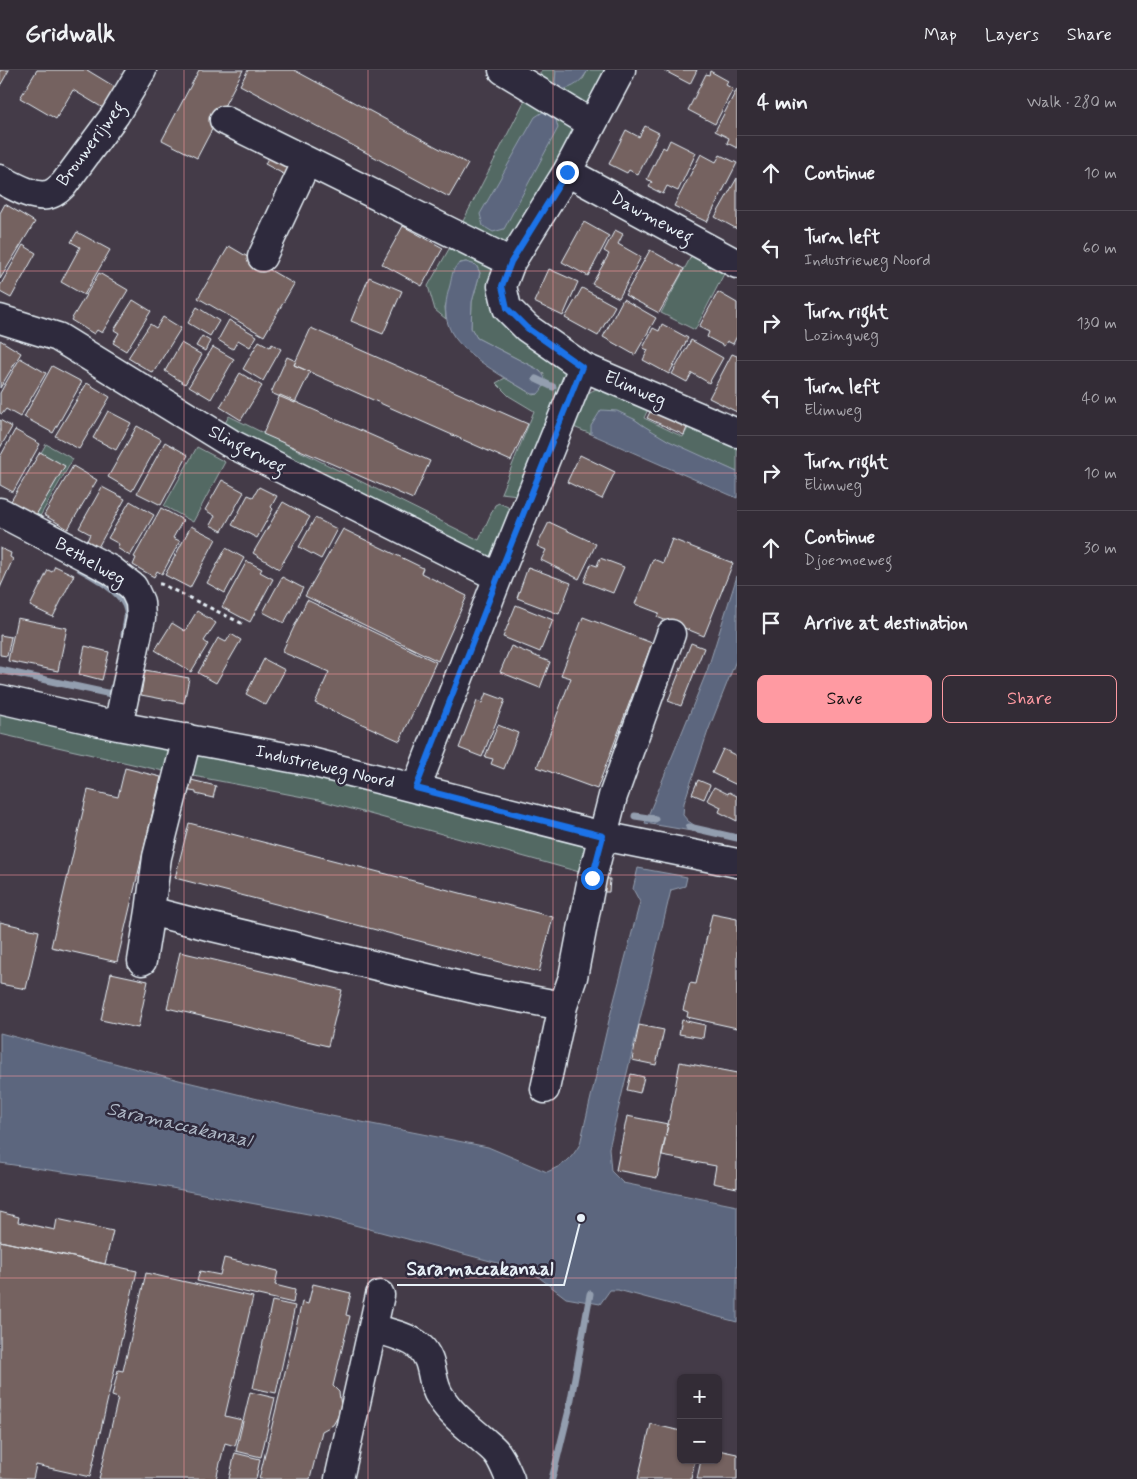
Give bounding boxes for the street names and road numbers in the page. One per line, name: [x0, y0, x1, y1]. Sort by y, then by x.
street label: Brouwerijweg: [51, 97, 133, 193]
street label: Dawmeweg: [606, 186, 698, 252]
street label: Elimweg: [600, 365, 670, 414]
street label: Slingerweg: [203, 420, 290, 482]
street label: Bethelweg: [50, 532, 130, 593]
street label: Industrieweg Noord: [253, 739, 397, 796]

